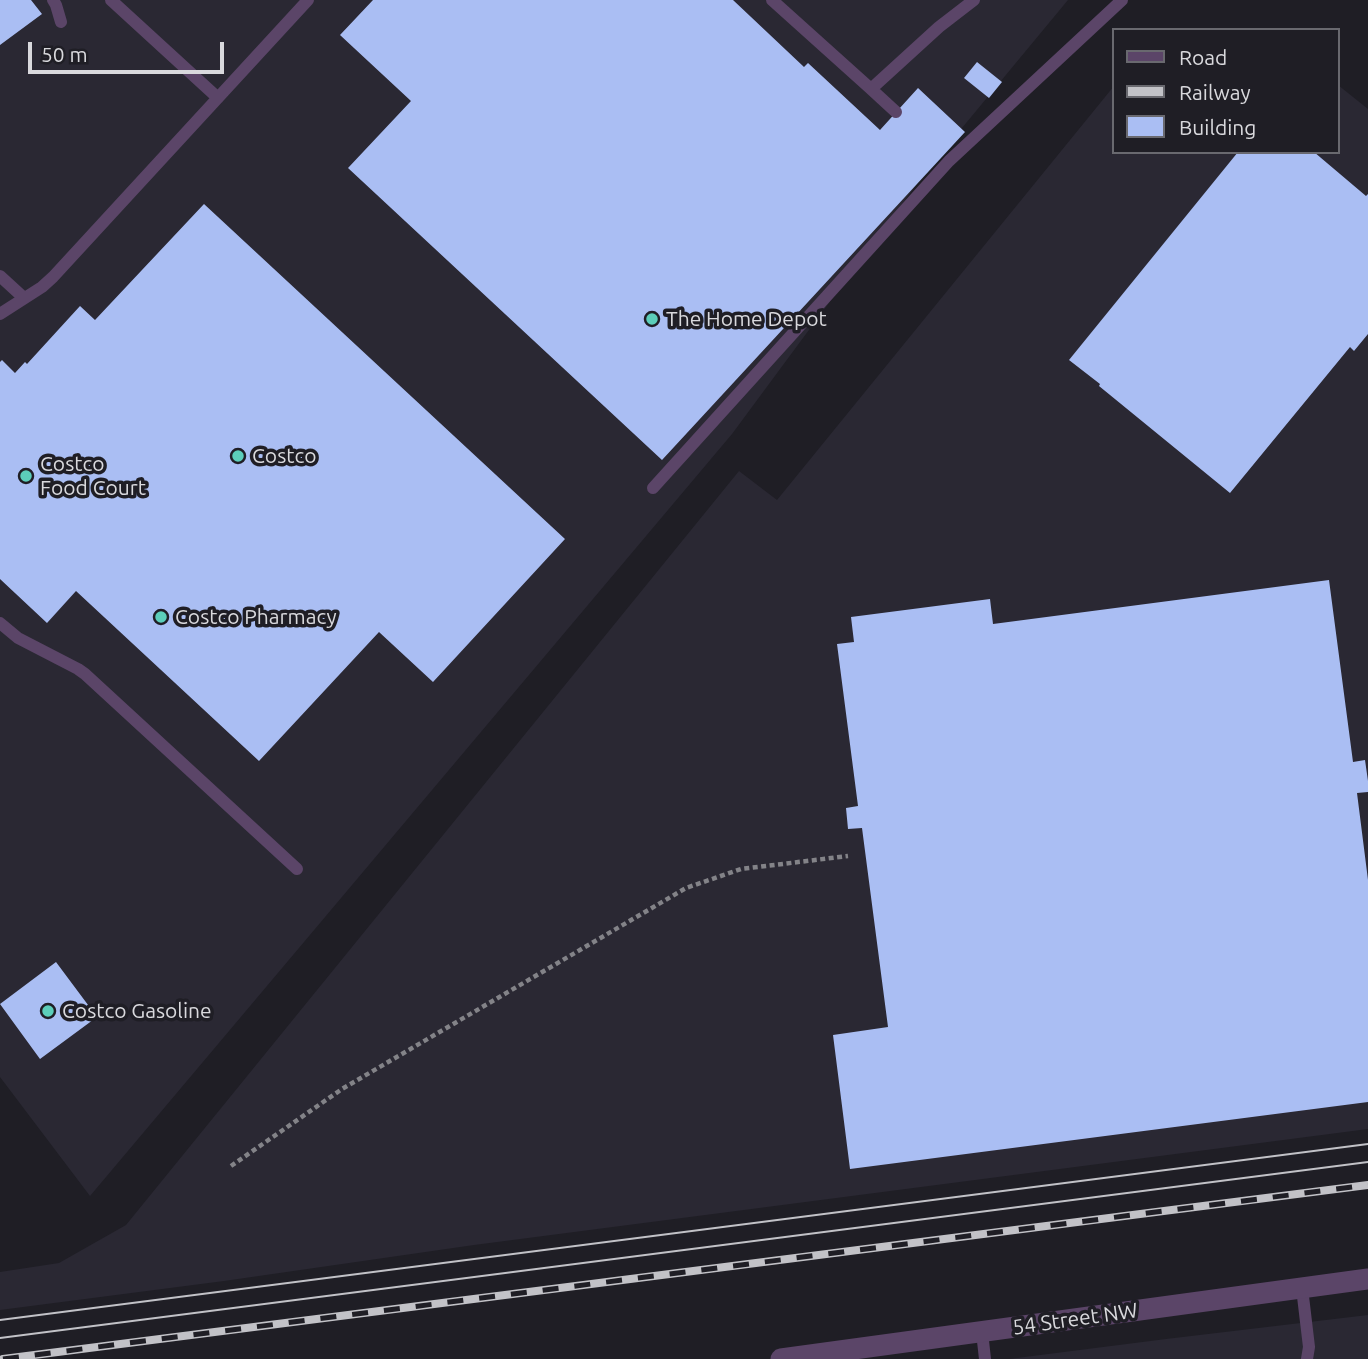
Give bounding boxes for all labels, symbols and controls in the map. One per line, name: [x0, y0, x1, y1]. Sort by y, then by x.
scale bar: [32, 28, 228, 72]
legend: [1112, 28, 1340, 154]
text: 50 m: [41, 42, 88, 66]
text: Road: [1179, 45, 1227, 69]
text: Railway: [1179, 80, 1251, 104]
text: Building: [1179, 115, 1256, 139]
place label: The Home Depot: [666, 306, 827, 332]
marker: The Home Depot: [644, 311, 660, 327]
place label: Costco: [252, 443, 316, 469]
marker: Costco: [230, 448, 246, 464]
place label: Costco Food Court: [40, 451, 146, 501]
marker: Costco Food Court: [18, 468, 34, 484]
place label: Costco Pharmacy: [175, 604, 337, 630]
marker: Costco Pharmacy: [153, 609, 169, 625]
place label: Costco Gasoline: [62, 998, 212, 1024]
marker: Costco Gasoline: [40, 1003, 56, 1019]
street label: 54 Street NW: [1011, 1298, 1139, 1340]

